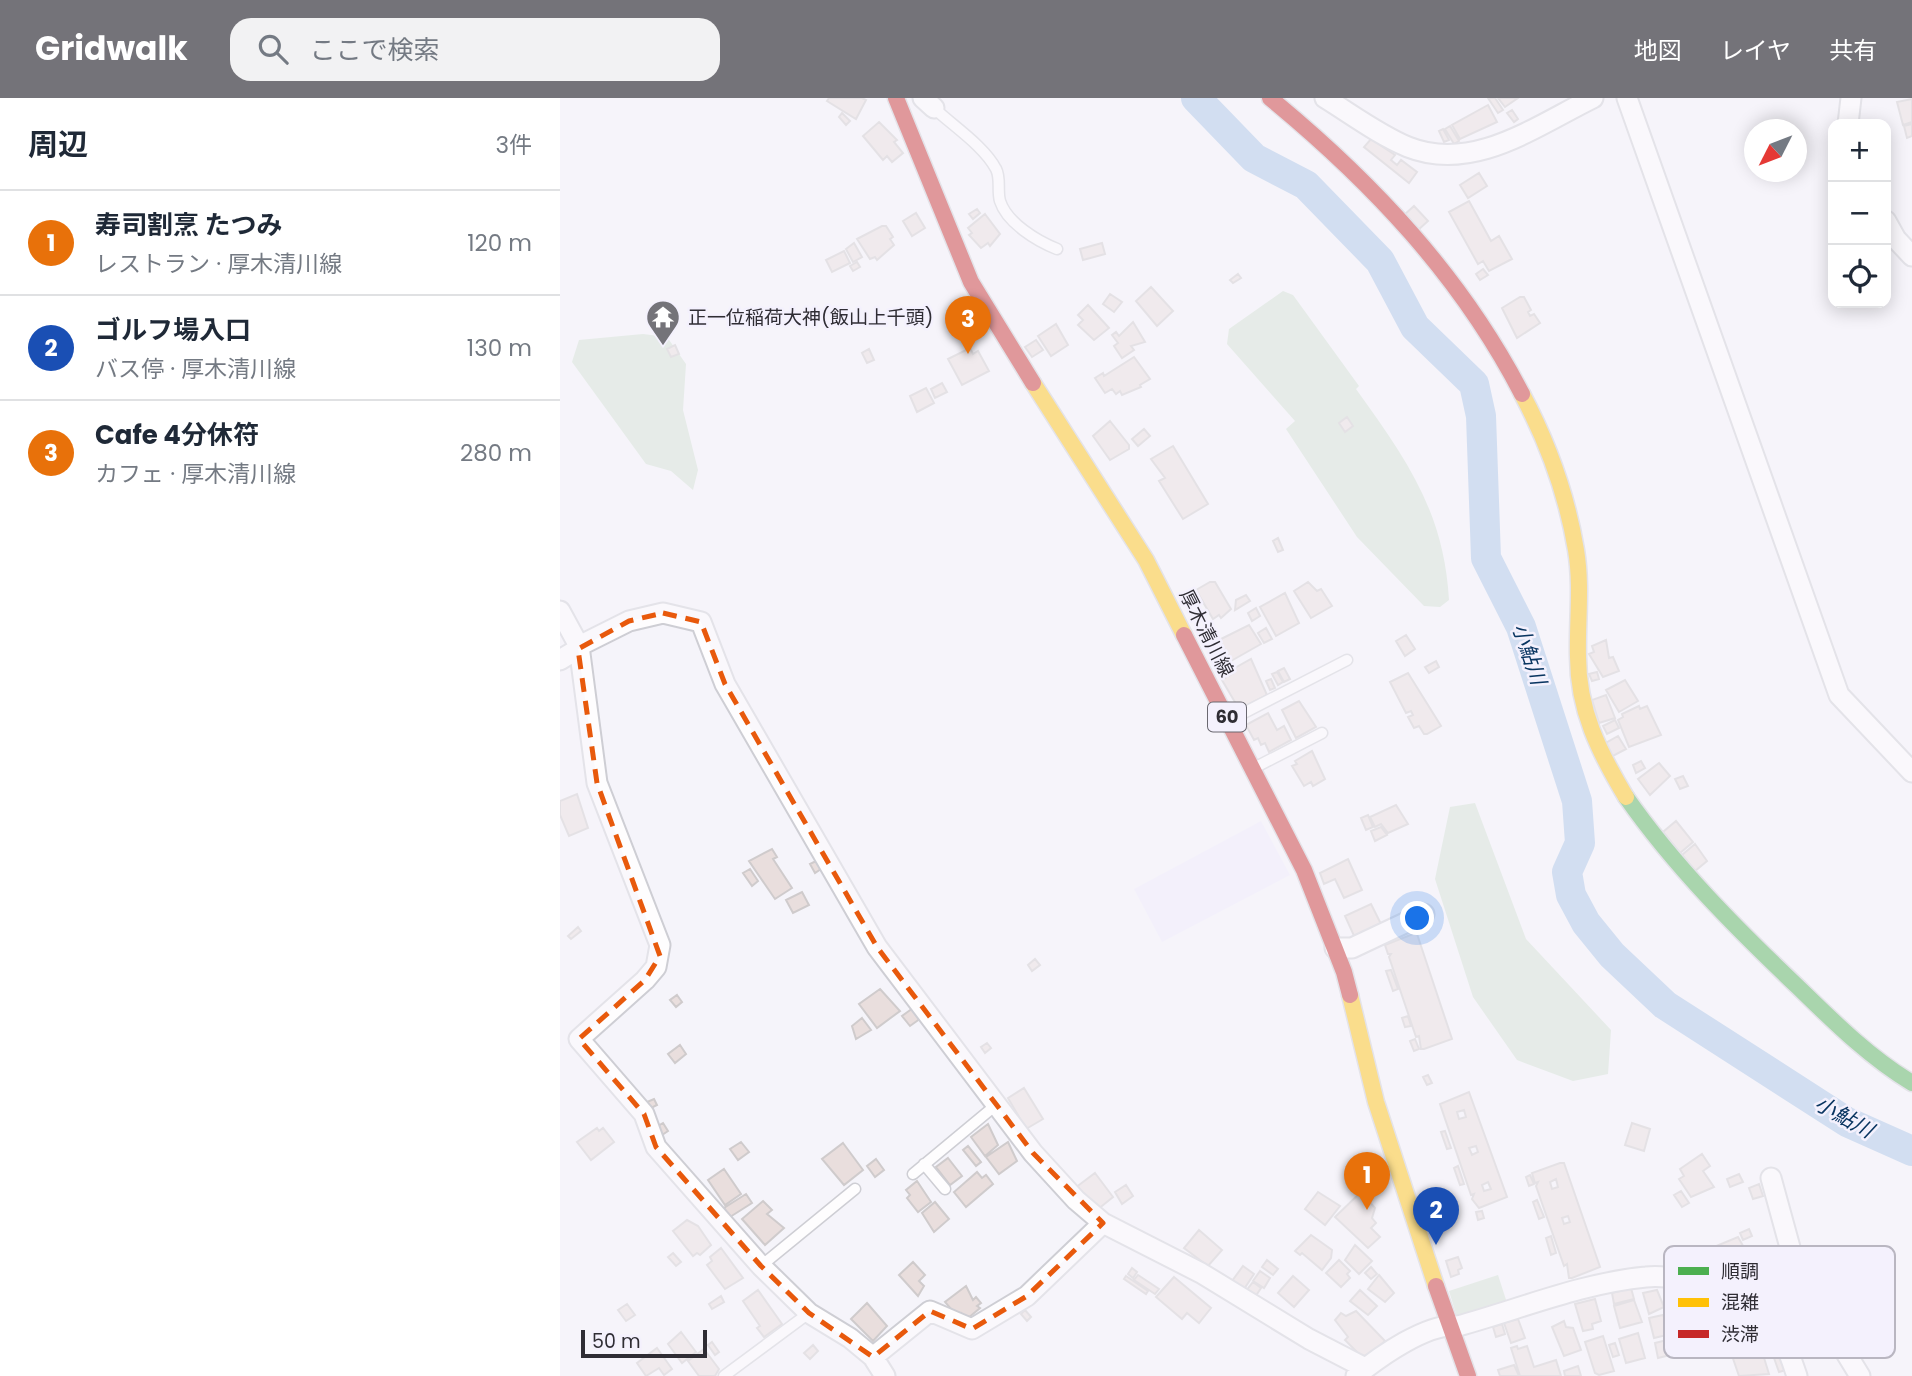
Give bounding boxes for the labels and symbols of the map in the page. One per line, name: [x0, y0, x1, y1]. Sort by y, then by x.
north arrow: [1744, 119, 1807, 182]
pin: 3: [945, 296, 991, 354]
temple icon: 正一位稲荷大神(飯山上千頭): [644, 298, 682, 347]
place label: 正一位稲荷大神(飯山上千頭): [688, 304, 933, 331]
street label: 厚木清川線: [1173, 585, 1240, 682]
water label: 小鮎川: [1506, 619, 1554, 690]
road number: 60: [1208, 702, 1246, 732]
your location: [1400, 901, 1434, 935]
water label: 小鮎川: [1810, 1089, 1881, 1145]
pin: 1: [1344, 1152, 1390, 1210]
pin: 2: [1413, 1187, 1459, 1245]
legend: [1664, 1246, 1895, 1358]
text: 順調: [1721, 1258, 1759, 1285]
text: 混雑: [1721, 1289, 1759, 1316]
text: 渋滞: [1721, 1321, 1759, 1348]
scale bar: [581, 1327, 707, 1359]

